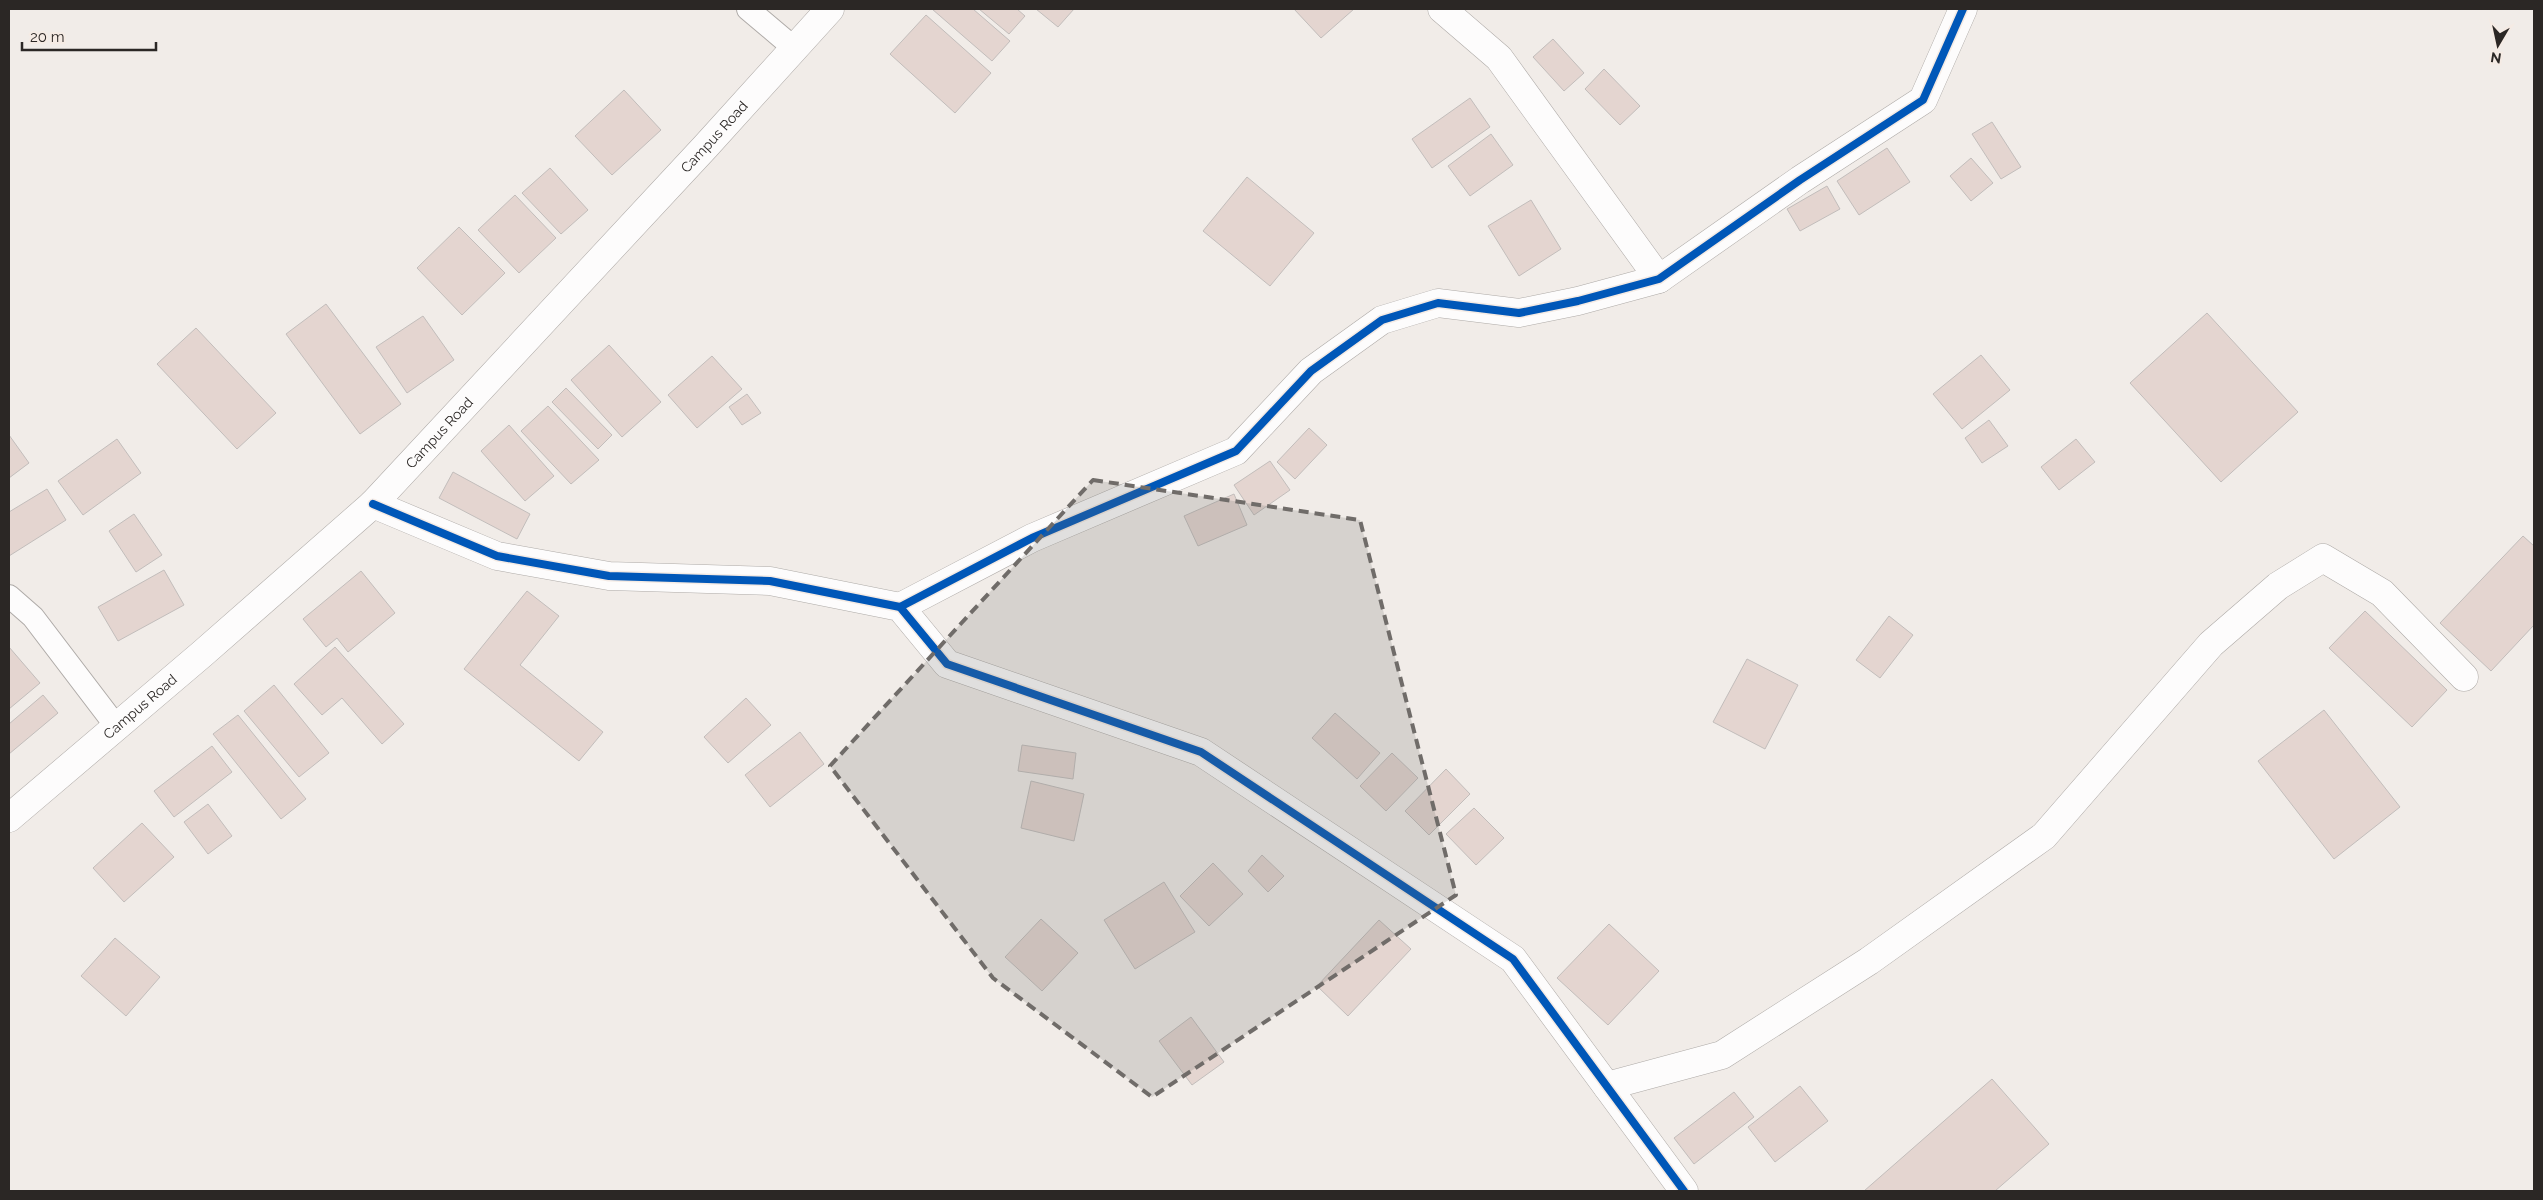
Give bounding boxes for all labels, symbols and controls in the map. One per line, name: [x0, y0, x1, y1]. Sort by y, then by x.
scale bar: [22, 20, 156, 52]
north arrow: [2473, 20, 2523, 70]
text: 20 m: [30, 28, 65, 46]
text: N: [2489, 49, 2502, 67]
street label: Campus Road: [678, 98, 751, 176]
street label: Campus Road: [402, 394, 476, 472]
street label: Campus Road: [100, 671, 180, 742]

